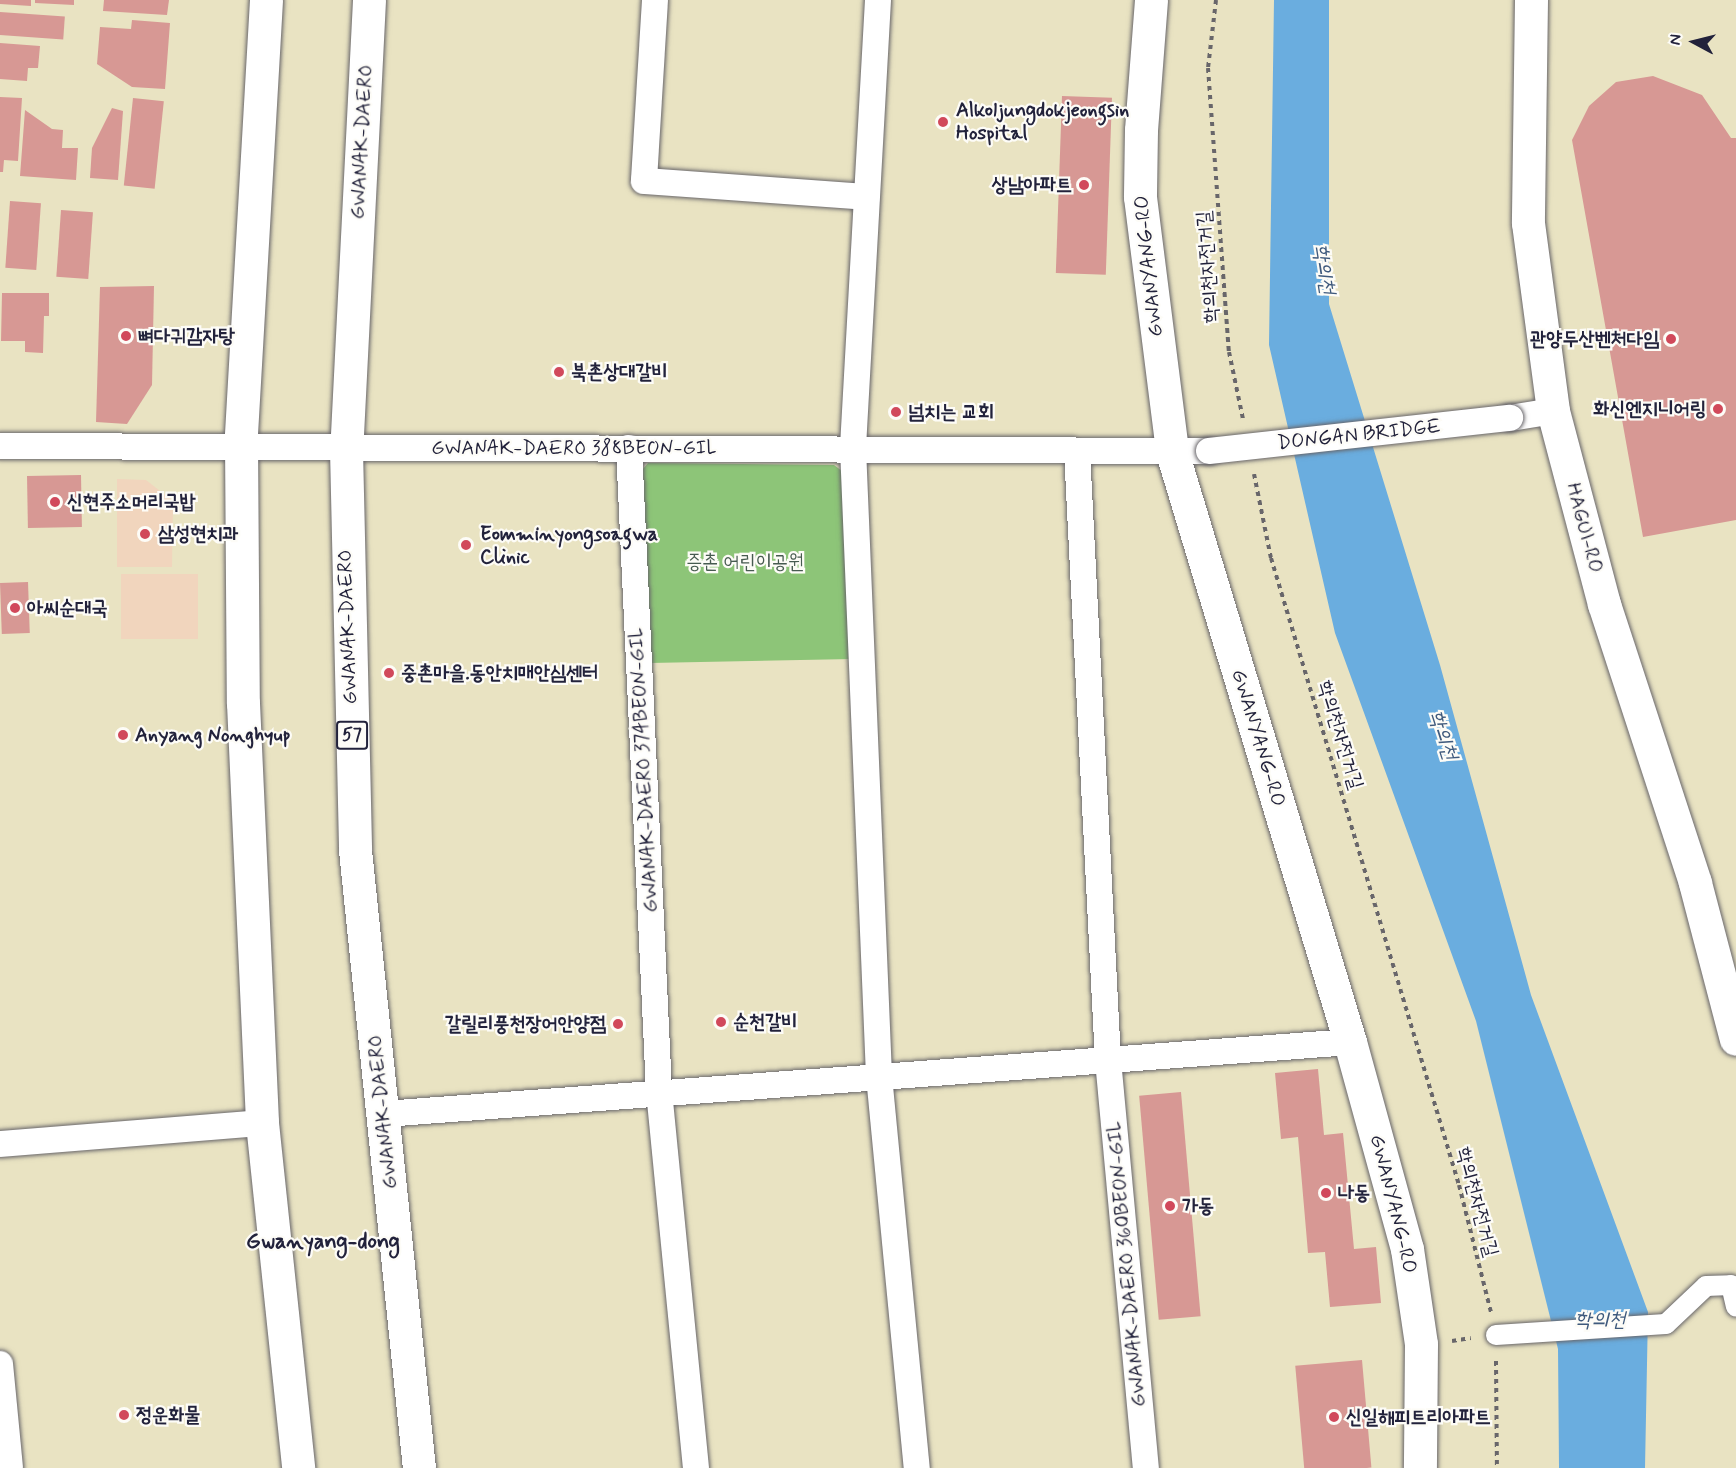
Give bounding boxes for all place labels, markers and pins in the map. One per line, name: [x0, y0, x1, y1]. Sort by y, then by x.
place label: Alkoljungdokjeongsin Hospital: [956, 98, 1129, 145]
marker: Alkoljungdokjeongsin Hospital: [934, 113, 952, 131]
place label: 상남아파트: [992, 173, 1072, 197]
marker: 상남아파트: [1077, 178, 1091, 192]
place label: 뼈다귀감자탕: [138, 324, 235, 348]
place label: 관양두산벤처다임: [1530, 327, 1659, 351]
marker: 뼈다귀감자탕: [119, 329, 133, 343]
marker: 관양두산벤처다임: [1664, 332, 1678, 346]
place label: 북촌상대갈비: [571, 360, 668, 384]
marker: 북촌상대갈비: [552, 365, 566, 379]
place label: 화신엔지니어링: [1593, 397, 1706, 421]
place label: 넘치는 교회: [908, 400, 994, 424]
marker: 화신엔지니어링: [1711, 402, 1725, 416]
marker: 넘치는 교회: [889, 405, 903, 419]
place label: 신현주소머리국밥: [67, 490, 196, 514]
marker: 신현주소머리국밥: [48, 495, 62, 509]
place label: 삼성현치과: [158, 522, 238, 546]
place label: Eomminyongsoagwa Clinic: [480, 522, 658, 569]
marker: 삼성현치과: [136, 525, 154, 543]
marker: Eomminyongsoagwa Clinic: [457, 536, 475, 554]
place label: 아씨순대국: [27, 596, 107, 620]
marker: 아씨순대국: [8, 601, 22, 615]
place label: 중촌마을.동안치매안심센터: [401, 661, 598, 685]
marker: 중촌마을.동안치매안심센터: [382, 666, 396, 680]
place label: Anyang Nonghyup: [135, 723, 286, 747]
marker: Anyang Nonghyup: [116, 728, 130, 742]
place label: 순천갈비: [733, 1010, 797, 1034]
place label: 갈릴리풍천장어안양점: [445, 1012, 606, 1036]
marker: 순천갈비: [714, 1015, 728, 1029]
marker: 갈릴리풍천장어안양점: [611, 1017, 625, 1031]
place label: 나동: [1338, 1181, 1370, 1205]
marker: 나동: [1319, 1186, 1333, 1200]
place label: 가동: [1182, 1194, 1214, 1218]
marker: 가동: [1163, 1199, 1177, 1213]
place label: 정운화물: [136, 1403, 200, 1427]
place label: 신일해피트리아파트: [1346, 1405, 1491, 1429]
marker: 정운화물: [117, 1408, 131, 1422]
marker: 신일해피트리아파트: [1327, 1410, 1341, 1424]

